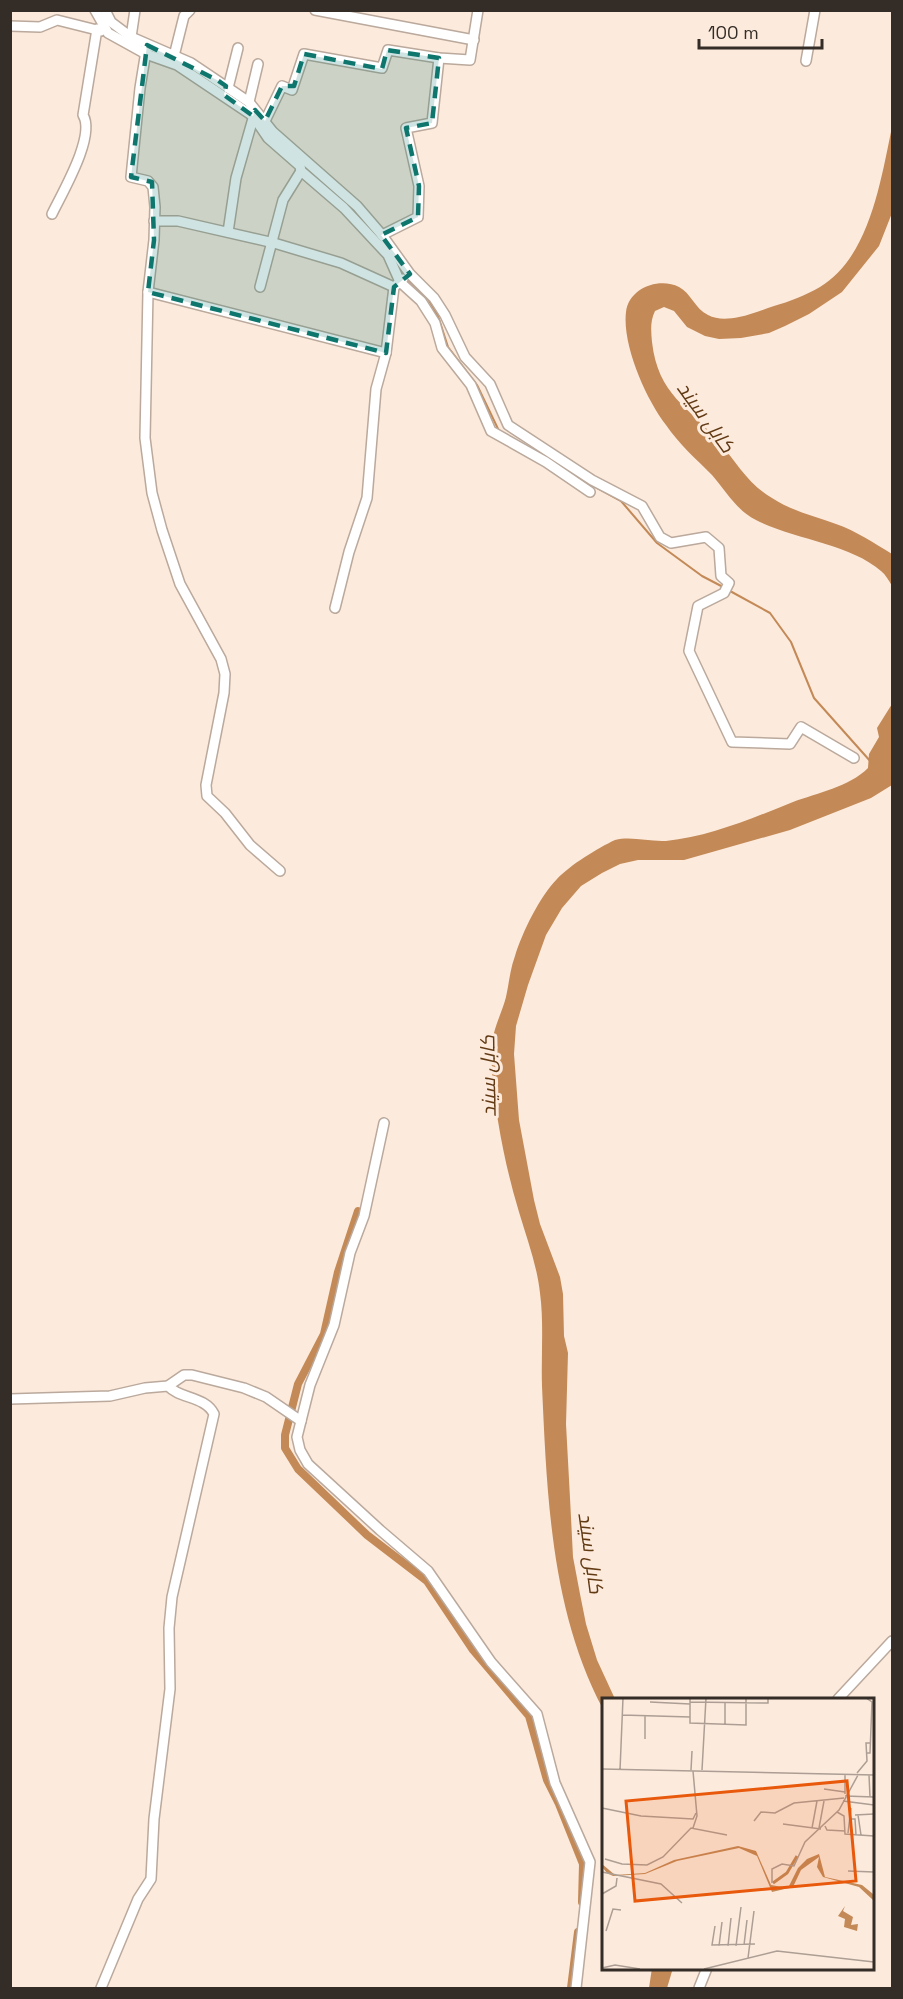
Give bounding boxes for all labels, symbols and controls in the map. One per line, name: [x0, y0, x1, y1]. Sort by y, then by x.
scale bar: [699, 12, 822, 50]
text: 100 m: [708, 21, 759, 44]
water label: کابل سيند: [671, 376, 741, 458]
water label: کابل سيند: [474, 1034, 502, 1117]
water label: کابل سيند: [572, 1511, 610, 1596]
inset map: [602, 1698, 873, 1969]

